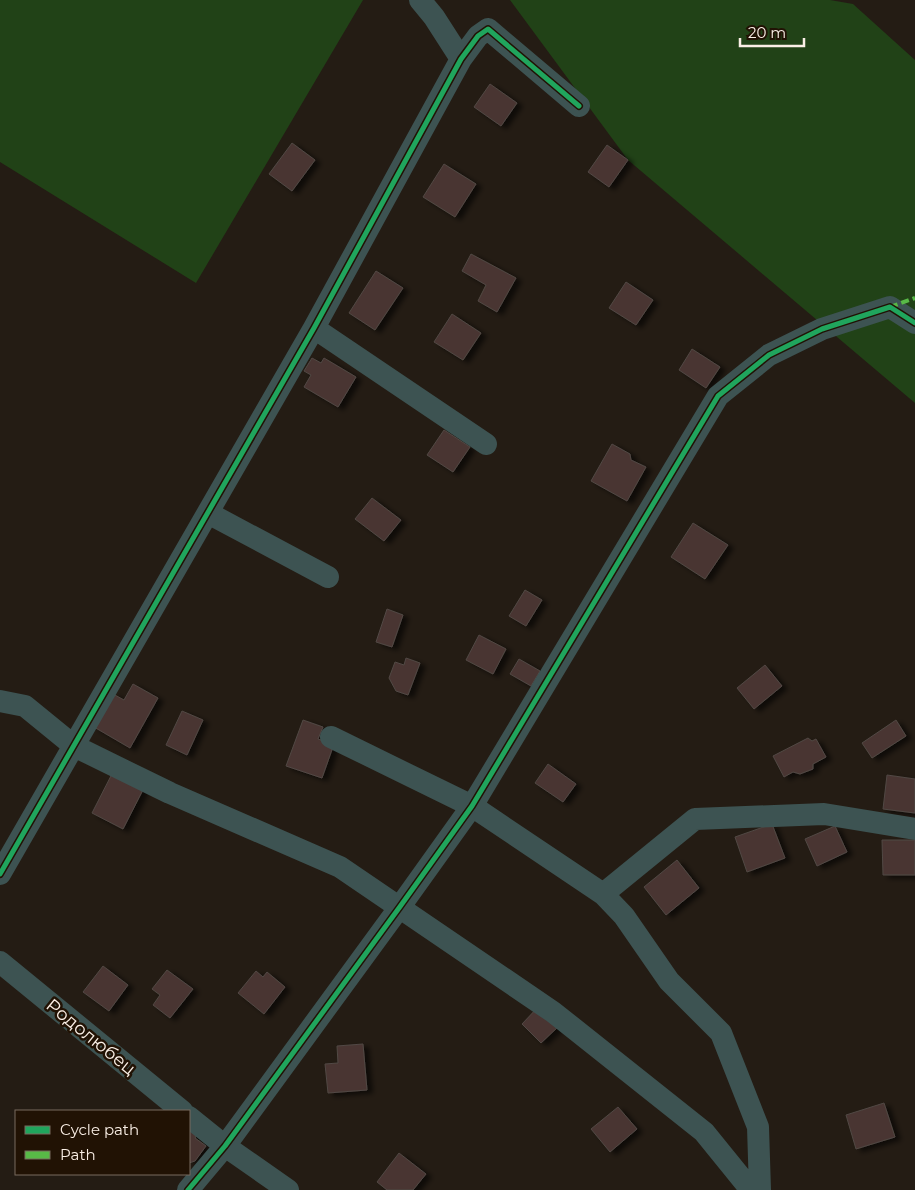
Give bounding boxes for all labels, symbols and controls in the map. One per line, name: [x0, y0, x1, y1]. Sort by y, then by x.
scale bar: [740, 15, 804, 47]
text: 20 m: [748, 23, 786, 42]
street label: Родолюбец: [42, 994, 140, 1080]
legend: [15, 1110, 190, 1175]
text: Cycle path: [60, 1120, 139, 1139]
text: Path: [60, 1145, 96, 1164]

